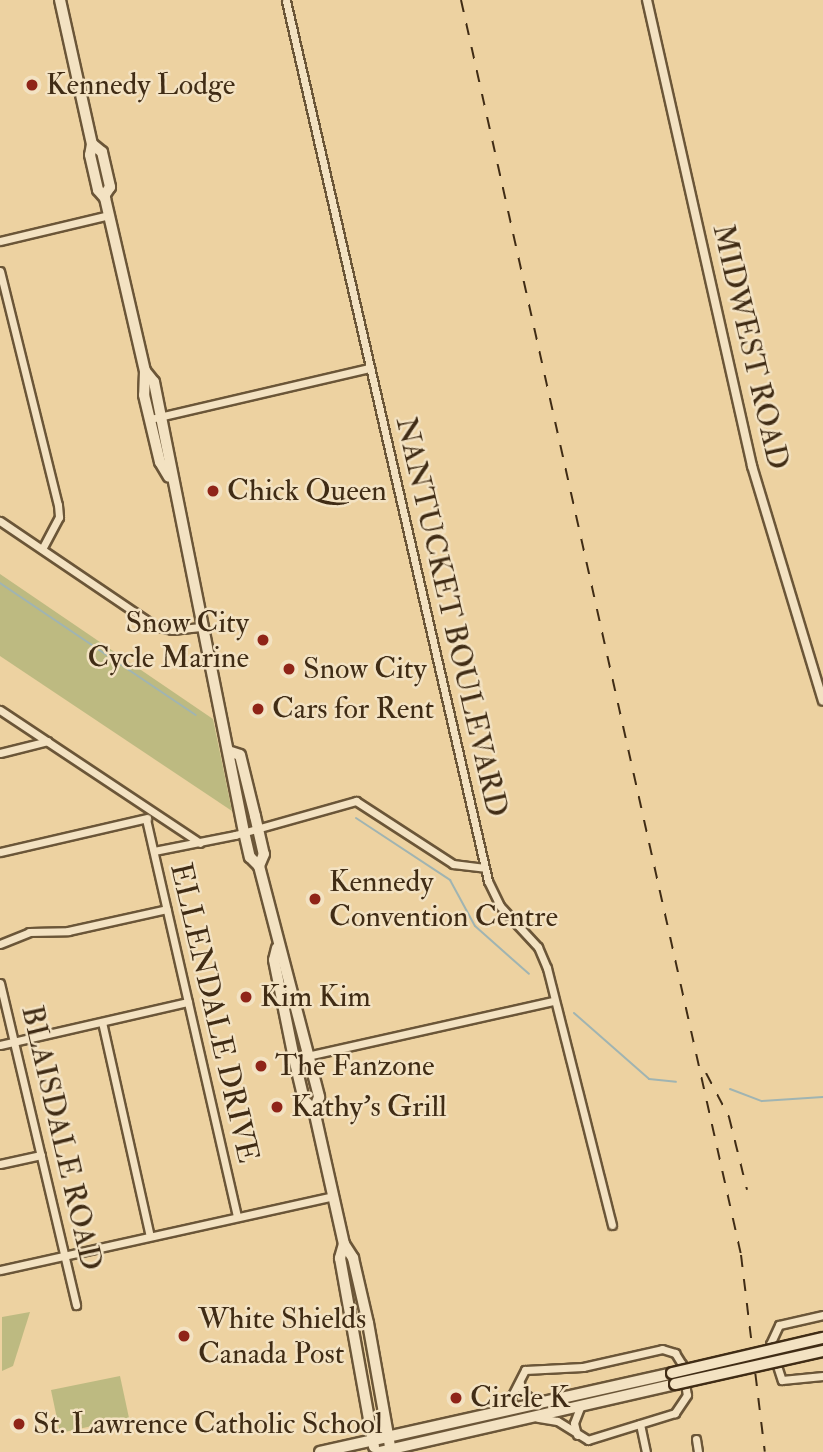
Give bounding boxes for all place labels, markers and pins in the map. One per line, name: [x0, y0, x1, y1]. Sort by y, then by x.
place label: Kennedy Lodge: [46, 67, 235, 103]
marker: Kennedy Lodge: [24, 77, 40, 93]
place label: Chick Queen: [227, 473, 387, 509]
marker: Chick Queen: [205, 483, 221, 499]
place label: Snow City Cycle Marine: [87, 605, 249, 676]
marker: Snow City Cycle Marine: [255, 632, 271, 648]
place label: Snow City: [303, 651, 427, 687]
marker: Snow City: [281, 661, 297, 677]
place label: Cars for Rent: [272, 691, 434, 727]
marker: Cars for Rent: [250, 701, 266, 717]
place label: Kennedy Convention Centre: [329, 864, 558, 934]
marker: Kennedy Convention Centre: [307, 891, 323, 907]
place label: Kim Kim: [260, 979, 371, 1015]
marker: Kim Kim: [238, 989, 254, 1005]
place label: The Fanzone: [275, 1048, 435, 1084]
marker: The Fanzone: [253, 1058, 269, 1074]
place label: Kathy's Grill: [291, 1089, 447, 1125]
marker: Kathy's Grill: [269, 1099, 285, 1115]
place label: White Shields Canada Post: [198, 1301, 366, 1372]
marker: White Shields Canada Post: [176, 1328, 192, 1344]
place label: Circle K: [470, 1380, 570, 1416]
marker: Circle K: [448, 1390, 464, 1406]
place label: St. Lawrence Catholic School: [33, 1406, 383, 1442]
marker: St. Lawrence Catholic School: [11, 1416, 27, 1432]

